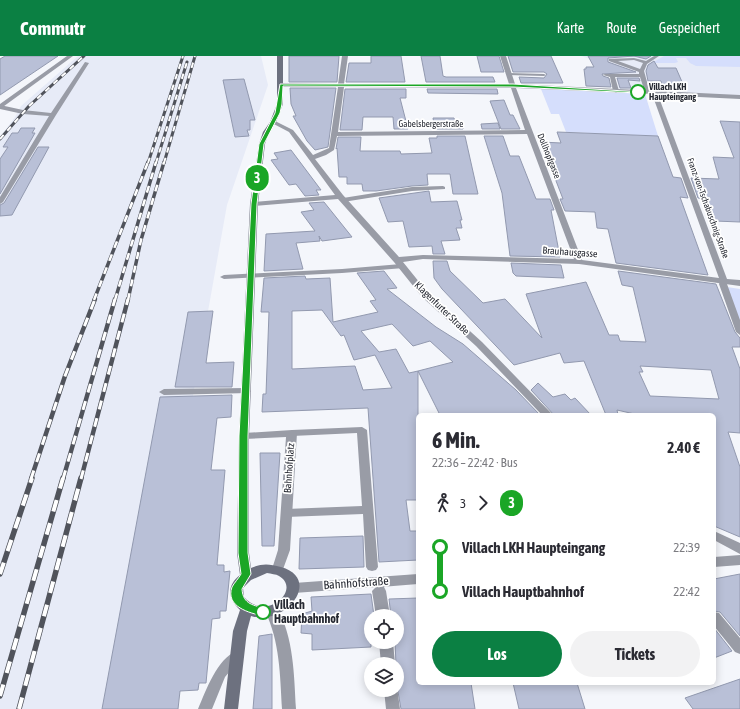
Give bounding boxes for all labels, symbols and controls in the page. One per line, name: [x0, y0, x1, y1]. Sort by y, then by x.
text: Commutr: [20, 17, 85, 39]
text: Karte: [557, 20, 584, 36]
text: Route: [606, 20, 637, 36]
text: Gespeichert: [659, 20, 720, 36]
place label: Villach LKH Haupteingang: [648, 82, 696, 102]
marker: Villach LKH Haupteingang: [630, 84, 646, 100]
street label: Gabelsbergerstraße: [399, 119, 463, 129]
street label: Dollhopfgasse: [535, 132, 563, 180]
street label: Franz-von-Tschabuschnig-Straße: [685, 157, 731, 259]
line badge: 3: [244, 165, 270, 191]
text: 3: [254, 170, 260, 186]
street label: Brauhausgasse: [542, 245, 598, 259]
street label: Klagenfurter Straße: [412, 279, 472, 337]
text: 6 Min.: [432, 427, 480, 453]
text: 2.40 €: [667, 439, 700, 456]
street label: Bahnhofplatz: [282, 442, 296, 493]
text: 22:36 – 22:42 · Bus: [432, 455, 518, 470]
icon: walk: [432, 492, 454, 514]
icon: forward: [472, 492, 494, 514]
text: 3: [508, 495, 515, 511]
text: 3: [460, 496, 466, 511]
text: Villach LKH Haupteingang: [462, 539, 605, 556]
text: 22:39: [673, 540, 700, 555]
street label: Bahnhofstraße: [323, 574, 389, 592]
text: Villach Hauptbahnhof: [462, 583, 584, 600]
text: 22:42: [673, 584, 700, 599]
place label: Villach Hauptbahnhof: [273, 598, 340, 626]
marker: Villach Hauptbahnhof: [255, 604, 271, 620]
map controls: [364, 609, 404, 697]
button: locate: [364, 609, 404, 649]
button: Los: [432, 631, 562, 677]
button: Tickets: [570, 631, 700, 677]
button: layers: [364, 657, 404, 697]

